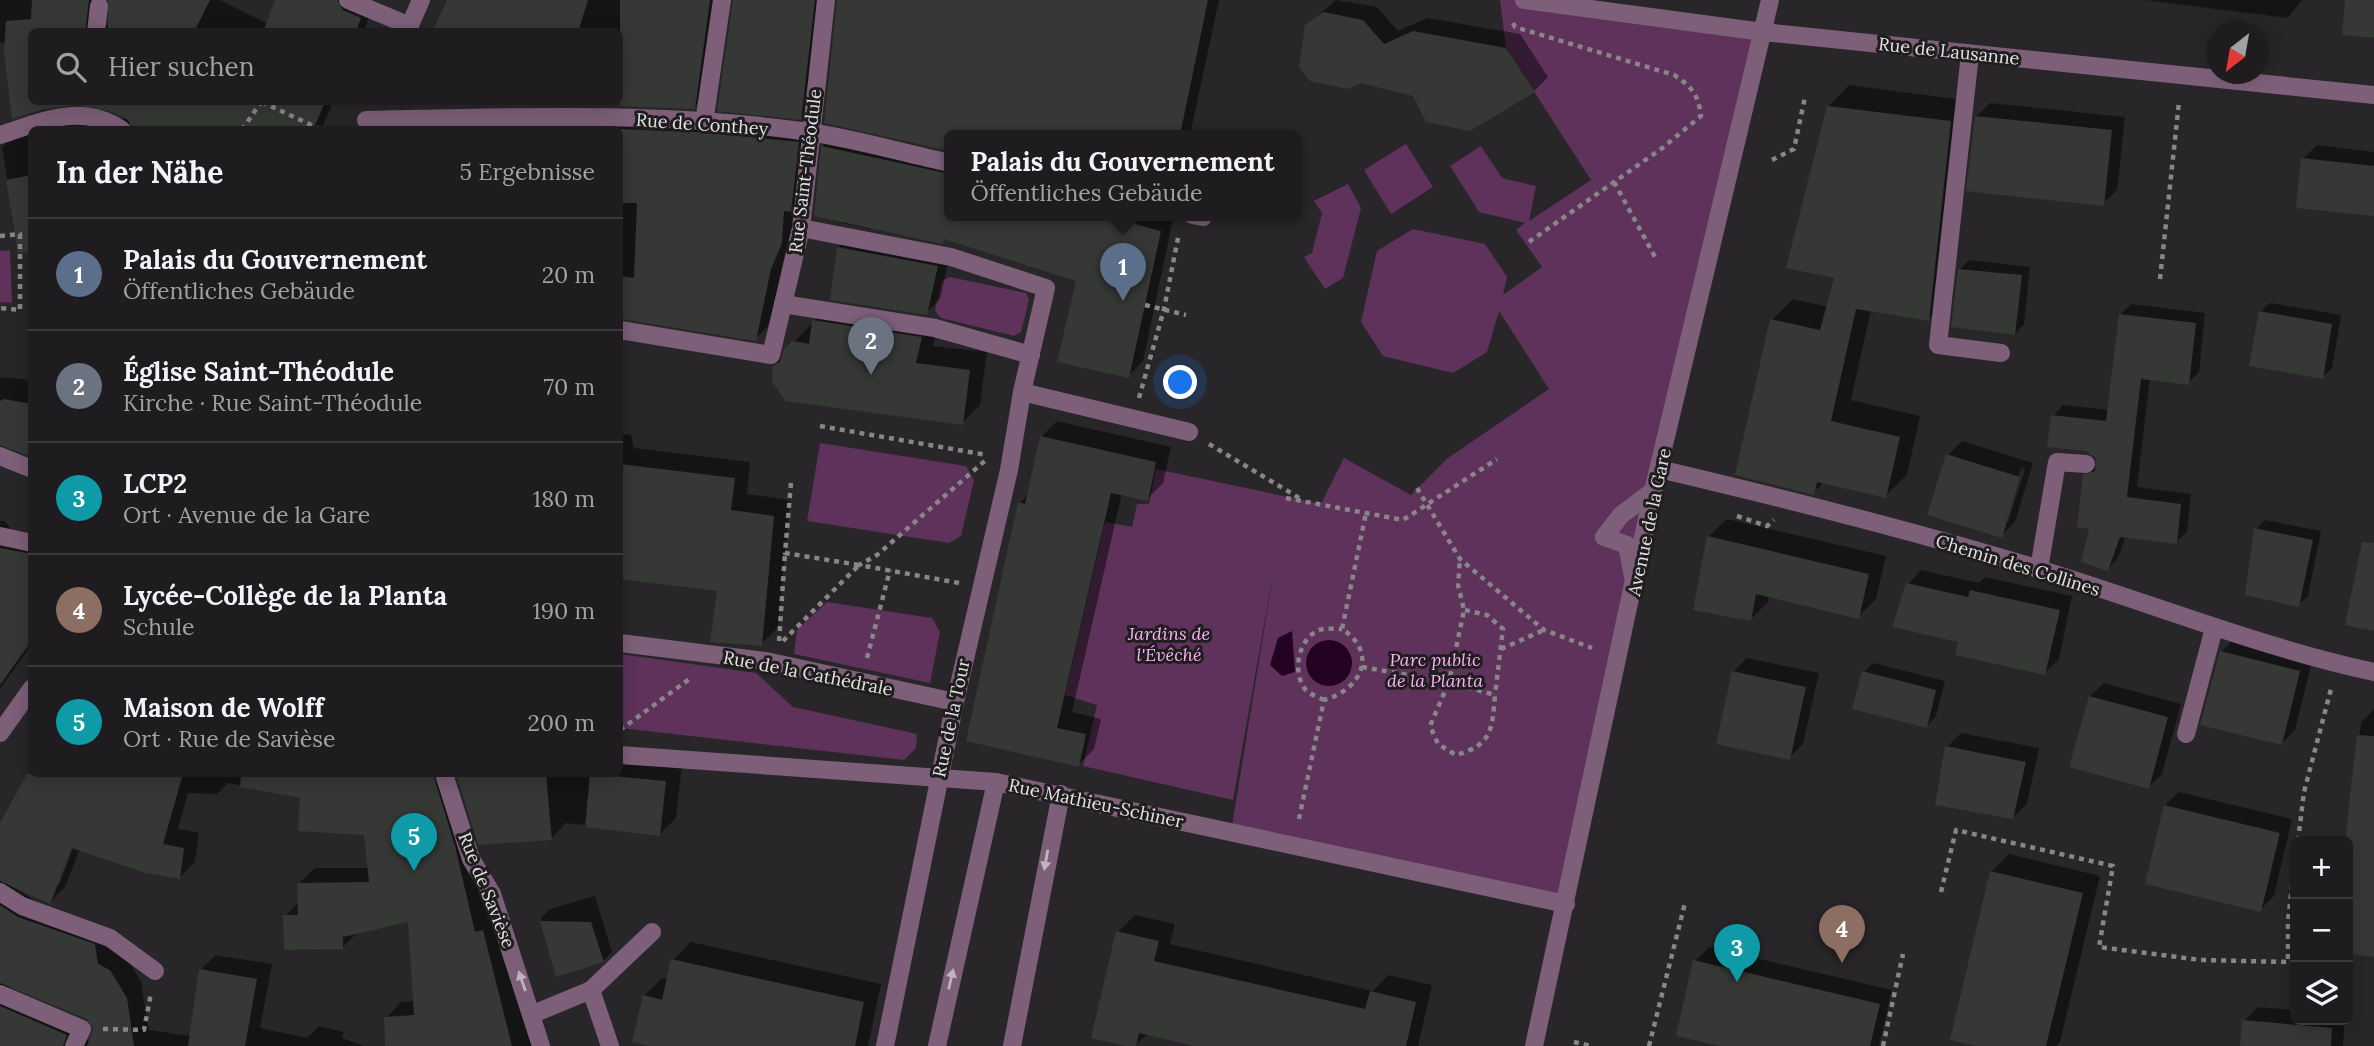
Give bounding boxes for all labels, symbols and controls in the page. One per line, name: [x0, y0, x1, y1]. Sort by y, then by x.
north arrow: [2206, 21, 2269, 84]
search box: [28, 28, 623, 105]
street label: Rue de Lausanne: [1877, 32, 2021, 70]
icon: search: [52, 48, 90, 86]
text: Hier suchen: [108, 50, 254, 83]
street label: Rue Saint-Théodule: [784, 87, 827, 254]
street label: Rue de Conthey: [635, 108, 769, 140]
popup: [944, 130, 1301, 221]
text: Palais du Gouvernement: [970, 145, 1275, 178]
text: In der Nähe: [56, 153, 224, 191]
text: 5 Ergebnisse: [460, 157, 595, 186]
text: Öffentliches Gebäude: [970, 178, 1202, 207]
text: Palais du Gouvernement: [123, 243, 427, 276]
pin: 1: [1100, 243, 1146, 301]
text: 1: [74, 260, 84, 289]
text: 20 m: [542, 260, 595, 289]
text: Öffentliches Gebäude: [123, 276, 355, 305]
pin: 2: [848, 317, 894, 375]
text: Église Saint-Théodule: [123, 355, 394, 388]
your location: [1163, 365, 1197, 399]
text: 2: [73, 372, 85, 401]
text: 70 m: [544, 372, 595, 401]
text: Kirche · Rue Saint-Théodule: [123, 388, 422, 417]
street label: Avenue de la Gare: [1622, 446, 1676, 599]
text: LCP2: [123, 467, 187, 500]
text: 3: [73, 484, 85, 513]
text: 180 m: [533, 484, 595, 513]
text: Ort · Avenue de la Gare: [123, 500, 370, 529]
street label: Chemin des Collines: [1933, 529, 2103, 601]
text: Lycée-Collège de la Planta: [123, 579, 447, 612]
text: 4: [73, 596, 85, 625]
text: 190 m: [532, 596, 595, 625]
text: Schule: [123, 612, 195, 641]
park label: Jardins de l'Évêché: [1127, 622, 1210, 666]
street label: Rue de la Cathédrale: [721, 645, 895, 701]
park label: Parc public de la Planta: [1387, 648, 1483, 692]
street label: Rue de la Tour: [927, 657, 975, 779]
text: Maison de Wolff: [123, 691, 324, 724]
text: 5: [73, 708, 85, 737]
text: 200 m: [527, 708, 595, 737]
text: Ort · Rue de Savièse: [123, 724, 335, 753]
street label: Rue Mathieu-Schiner: [1006, 773, 1186, 833]
pin: 5: [391, 813, 437, 871]
street label: Rue de Savièse: [453, 829, 521, 952]
map controls: [2290, 836, 2353, 1025]
button: +: [2290, 836, 2353, 899]
one-way arrow: [1040, 849, 1051, 871]
button: −: [2290, 899, 2353, 962]
pin: 4: [1819, 905, 1865, 963]
pin: 3: [1714, 924, 1760, 982]
button: layers: [2290, 962, 2353, 1025]
one-way arrow: [946, 968, 957, 990]
one-way arrow: [516, 970, 527, 991]

